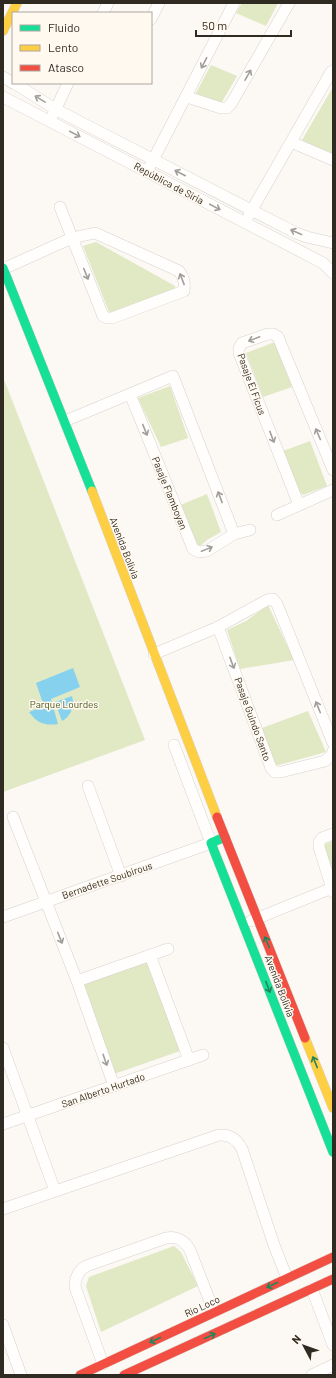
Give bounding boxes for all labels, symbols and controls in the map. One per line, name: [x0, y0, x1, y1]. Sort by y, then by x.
legend: [12, 12, 152, 84]
scale bar: [196, 12, 291, 38]
text: 50 m: [202, 18, 227, 32]
text: Fluido: [48, 20, 80, 34]
text: Lento: [48, 40, 78, 54]
one-way arrow: [200, 56, 207, 68]
text: Atasco: [48, 60, 84, 74]
one-way arrow: [244, 69, 252, 81]
one-way arrow: [34, 95, 46, 103]
one-way arrow: [69, 131, 81, 138]
street label: República de Siria: [132, 160, 206, 206]
one-way arrow: [174, 169, 186, 176]
one-way arrow: [209, 204, 221, 211]
one-way arrow: [290, 228, 302, 236]
one-way arrow: [83, 267, 91, 279]
one-way arrow: [178, 273, 186, 285]
one-way arrow: [248, 335, 260, 343]
street label: Pasaje El Ficus: [235, 352, 269, 417]
one-way arrow: [141, 424, 149, 436]
one-way arrow: [314, 428, 321, 440]
one-way arrow: [269, 430, 277, 442]
street label: Pasaje Flamboyan: [150, 455, 190, 531]
one-way arrow: [215, 492, 223, 504]
street label: Avenida Bolivia: [108, 515, 142, 581]
one-way arrow: [201, 545, 213, 553]
one-way arrow: [228, 657, 236, 669]
street label: Pasaje Guindo Santo: [232, 675, 274, 763]
park label: Parque Lourdes: [30, 698, 98, 710]
one-way arrow: [314, 701, 322, 713]
street label: Bernadette Soubirous: [60, 859, 154, 901]
one-way arrow: [57, 931, 65, 943]
one-way arrow: [263, 936, 270, 948]
street label: Avenida Bolivia: [263, 953, 297, 1019]
one-way arrow: [265, 981, 273, 993]
one-way arrow: [101, 1054, 109, 1066]
one-way arrow: [311, 1057, 319, 1069]
street label: San Alberto Hurtado: [60, 1070, 146, 1110]
one-way arrow: [267, 1282, 279, 1289]
street label: Río Loco: [182, 1293, 222, 1319]
north arrow: [284, 1326, 324, 1366]
one-way arrow: [204, 1331, 216, 1339]
text: N: [289, 1332, 303, 1346]
one-way arrow: [149, 1337, 161, 1344]

